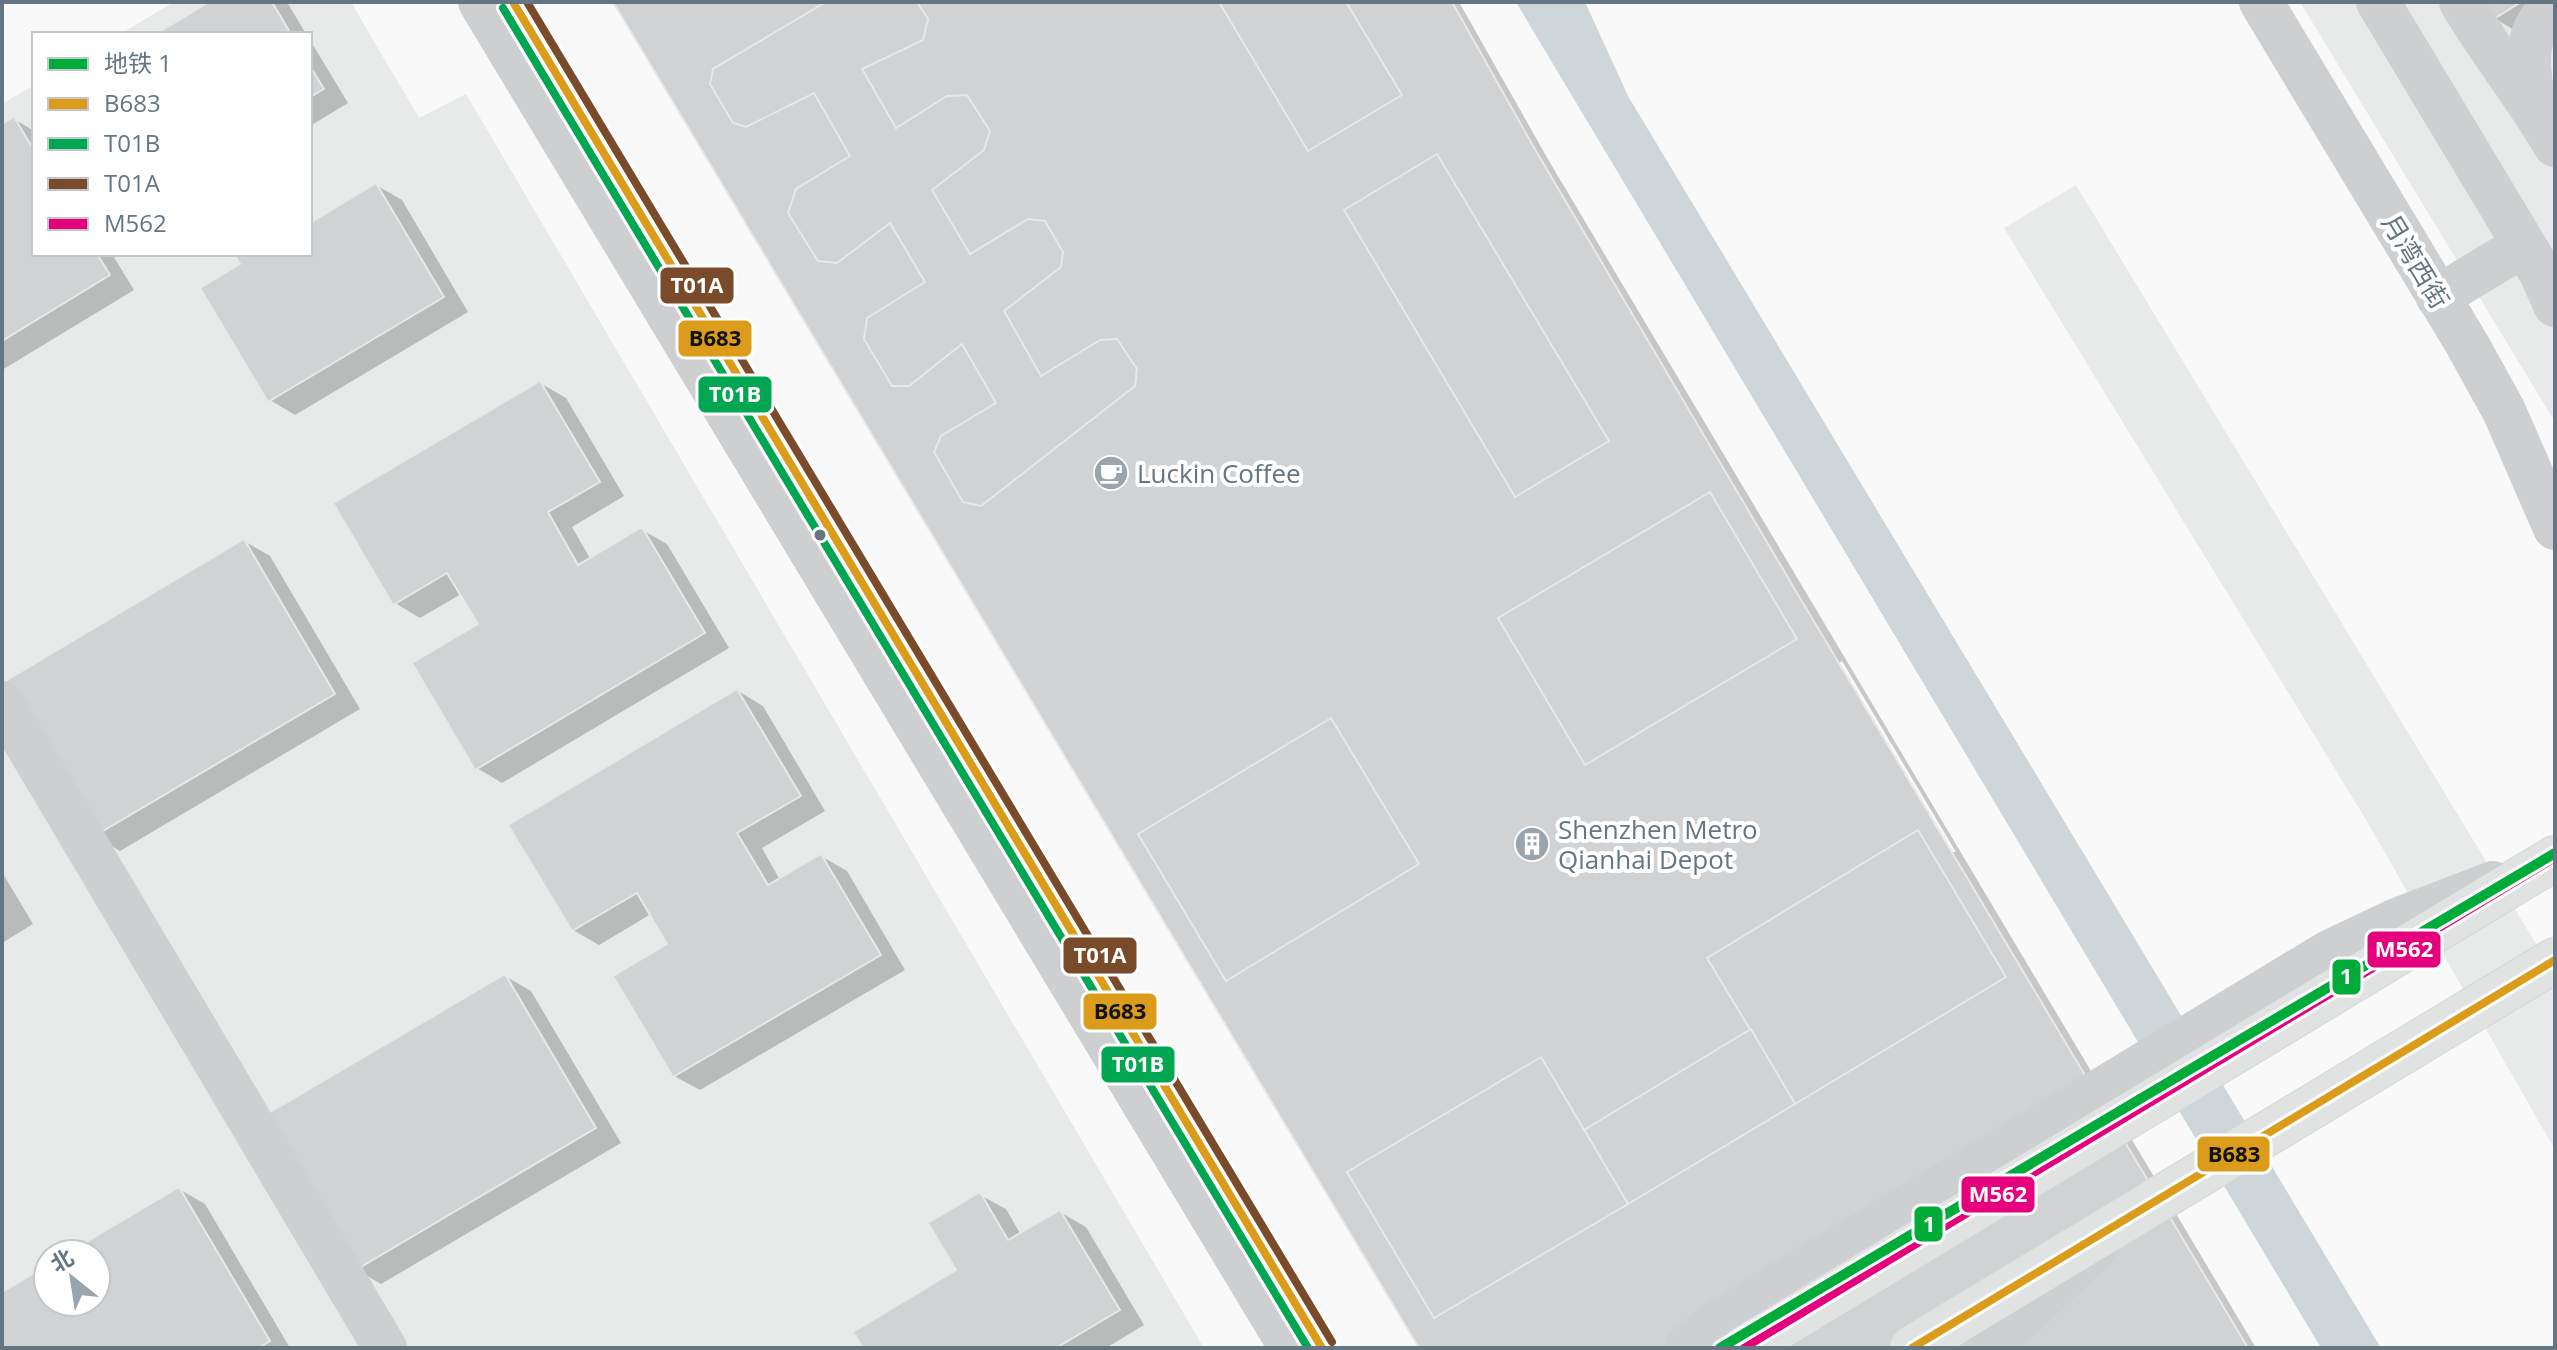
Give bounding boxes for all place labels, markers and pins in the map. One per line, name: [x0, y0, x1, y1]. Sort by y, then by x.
cafe icon: Luckin Coffee: [1092, 454, 1130, 492]
place label: Luckin Coffee: [1137, 455, 1301, 491]
unlabelled marker: [812, 527, 828, 543]
place label: Shenzhen Metro Qianhai Depot: [1558, 811, 1758, 877]
building icon: Shenzhen Metro Qianhai Depot: [1513, 825, 1551, 863]

